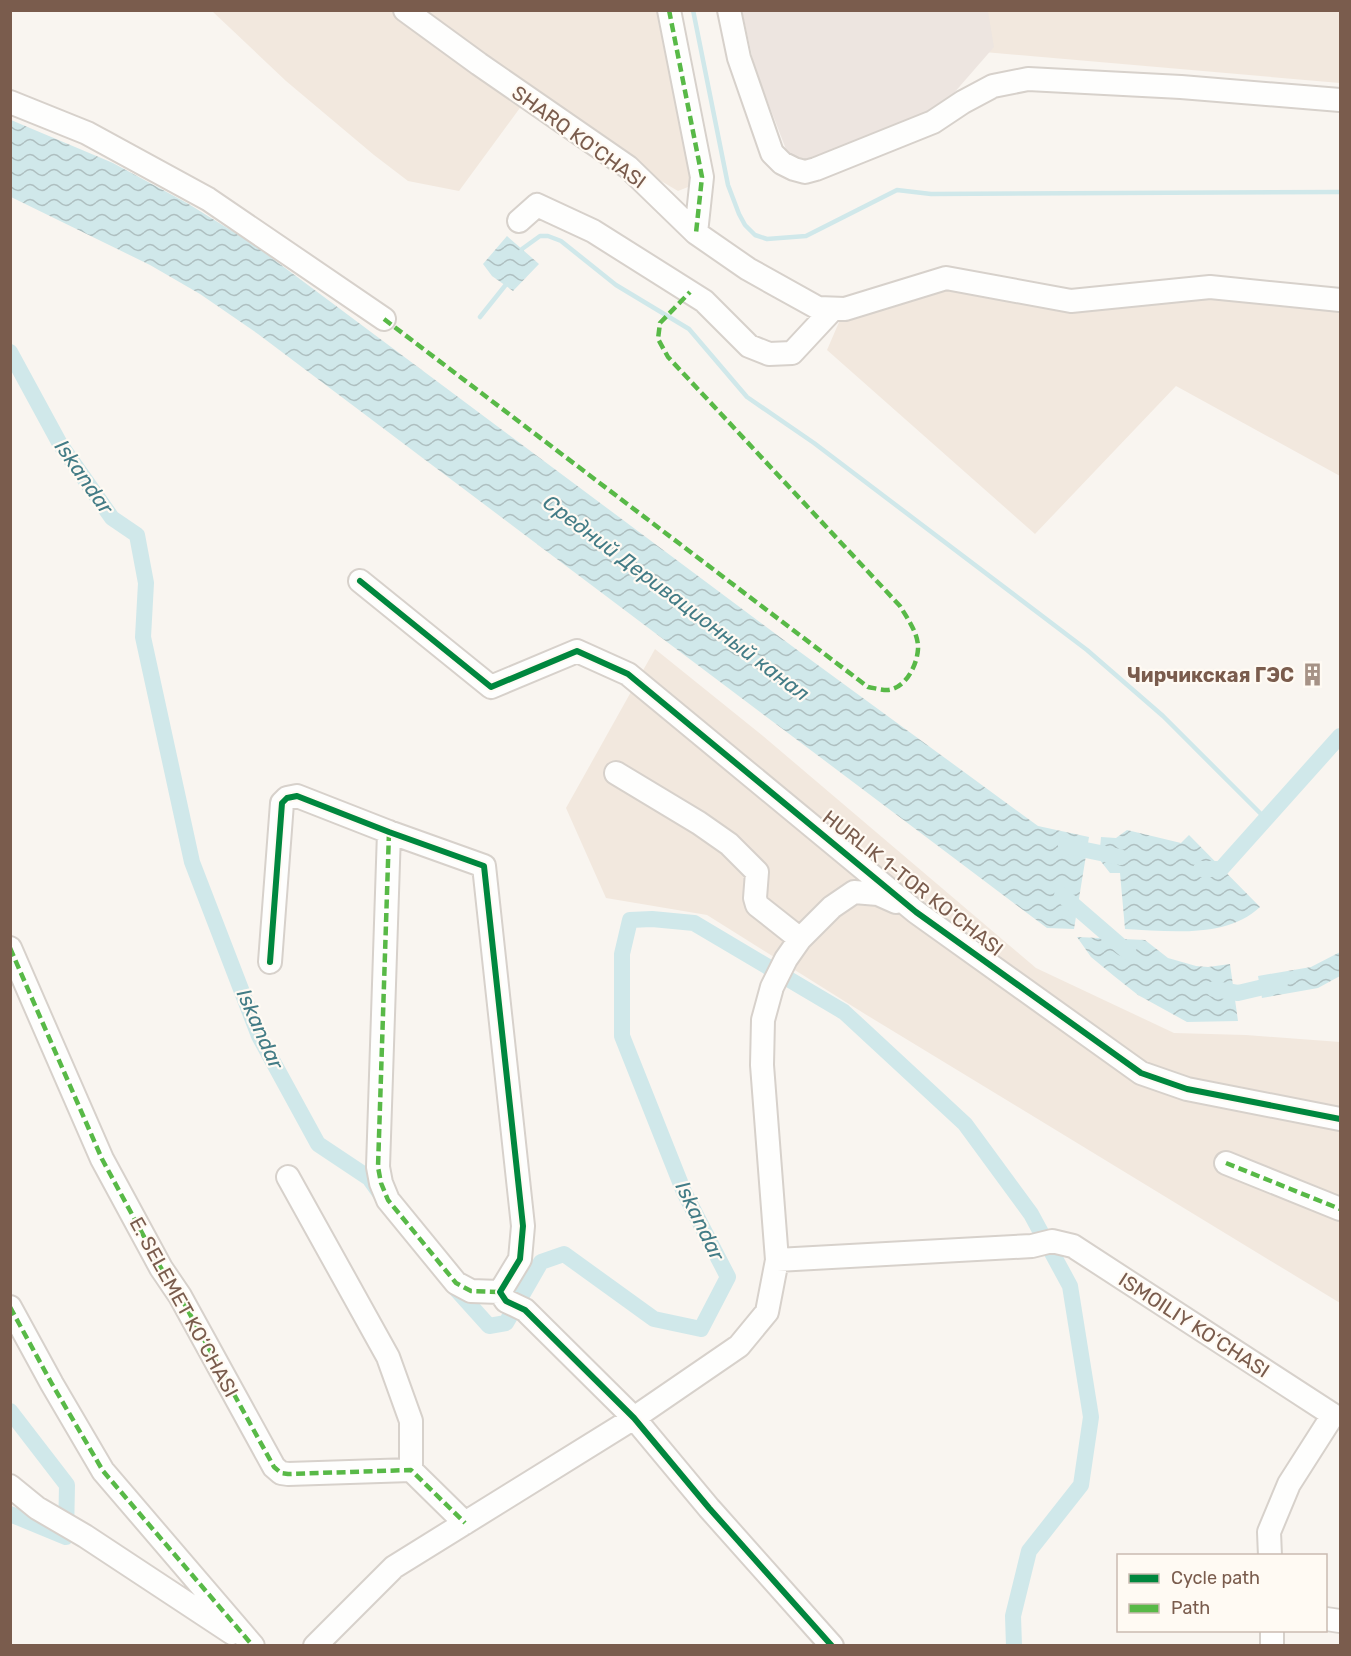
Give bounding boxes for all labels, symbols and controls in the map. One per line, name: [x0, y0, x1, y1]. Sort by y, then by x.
street label: SHARQ KO'CHASI: [507, 80, 651, 194]
water label: Iskandar: [50, 435, 120, 520]
water label: Средний Деривационный канал: [538, 489, 814, 706]
building icon: Чирчикская ГЭС: [1299, 662, 1325, 688]
place label: Чирчикская ГЭС: [1127, 663, 1294, 687]
street label: HURLIK 1-TOR KO‘CHASI: [818, 805, 1008, 961]
water label: Iskandar: [232, 985, 290, 1074]
water label: Iskandar: [671, 1177, 731, 1265]
street label: E. SELEMET KO‘CHASI: [125, 1213, 243, 1401]
street label: ISMOILIY KO‘CHASI: [1114, 1267, 1274, 1383]
legend: [1117, 1554, 1327, 1632]
text: Cycle path: [1171, 1567, 1260, 1589]
text: Path: [1171, 1597, 1210, 1619]

